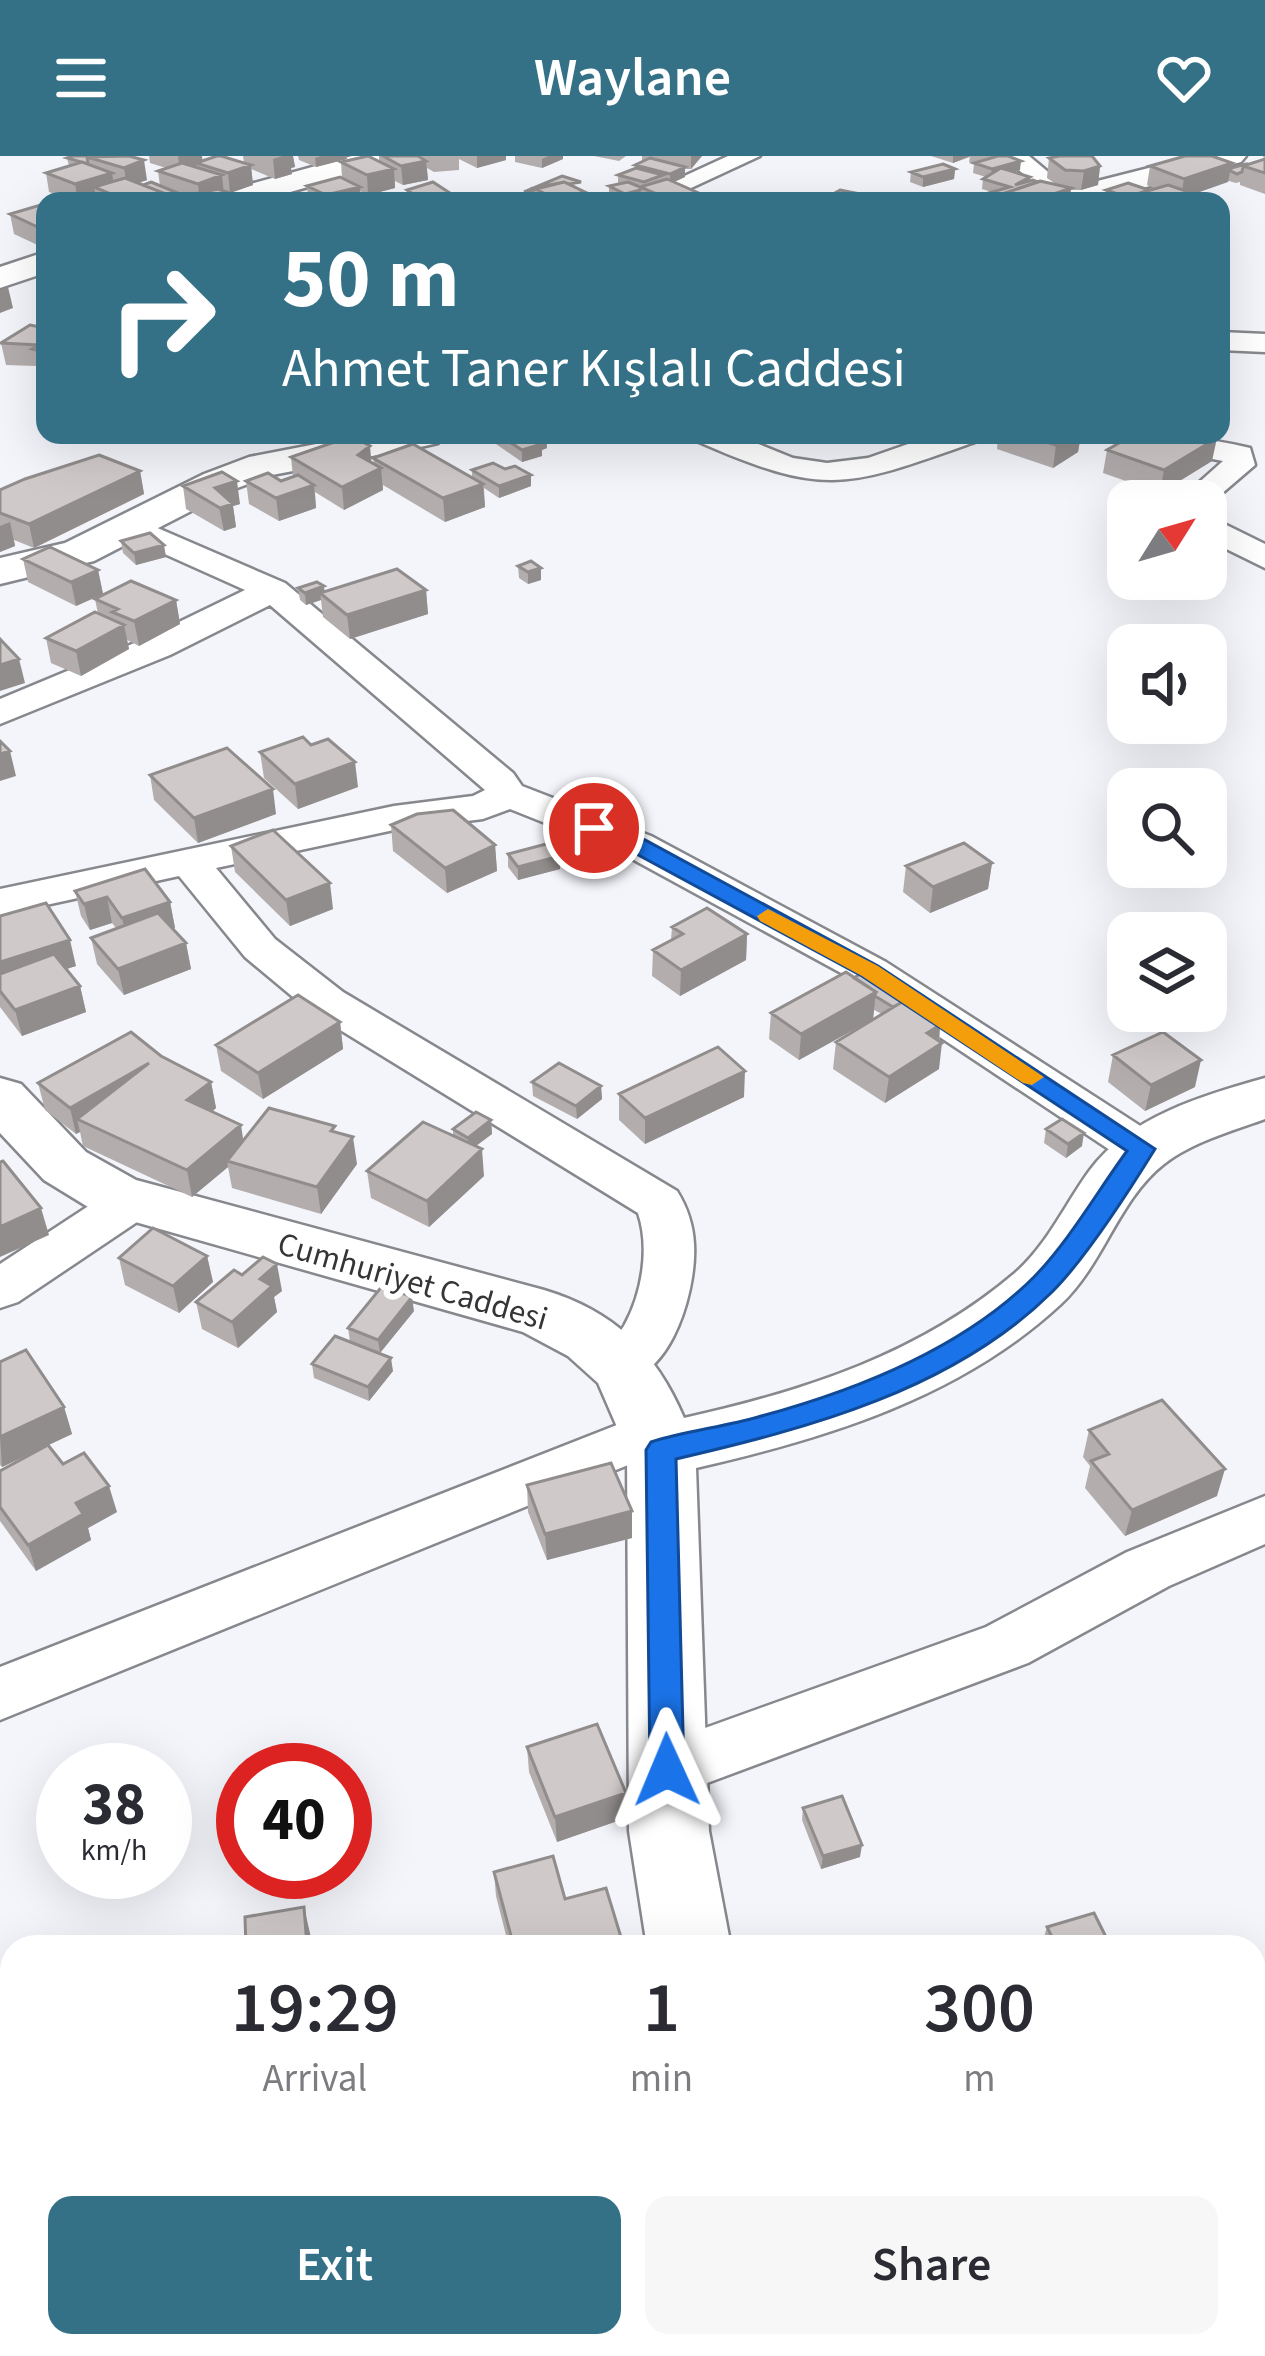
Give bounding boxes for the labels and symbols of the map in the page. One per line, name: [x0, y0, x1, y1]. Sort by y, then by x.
north arrow: [1107, 480, 1227, 600]
pin: [543, 777, 645, 879]
street label: Cumhuriyet Caddesi: [272, 1220, 553, 1342]
position arrow: [604, 1707, 730, 1833]
speed limit sign: 40: [216, 1743, 372, 1899]

